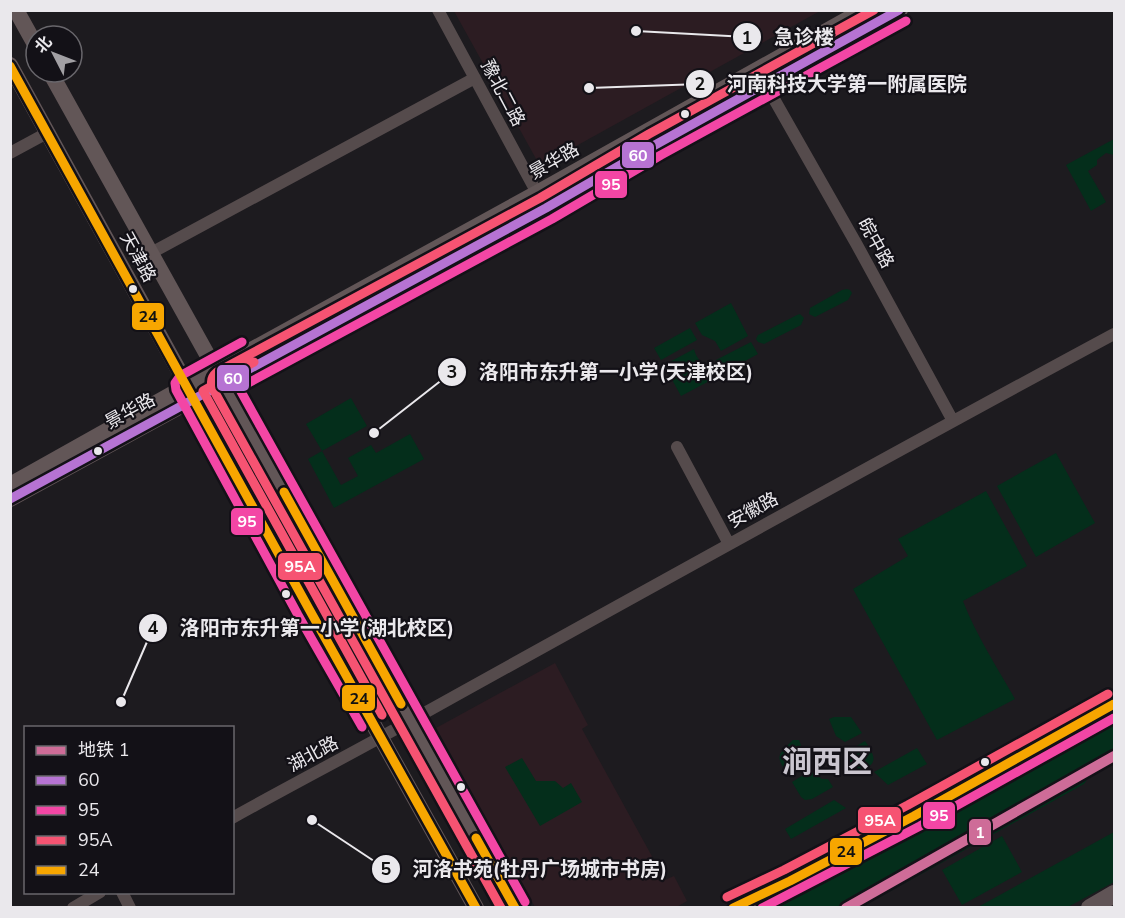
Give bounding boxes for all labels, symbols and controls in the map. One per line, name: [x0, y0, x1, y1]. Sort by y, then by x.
callout: 急诊楼: [732, 18, 846, 56]
north arrow: [24, 24, 84, 84]
text: 急诊楼: [774, 24, 834, 51]
text: 1: [742, 26, 752, 50]
text: 北: [30, 31, 57, 58]
street label: 豫北二路: [476, 56, 530, 130]
callout: 河南科技大学第一附属医院: [685, 65, 979, 103]
text: 河南科技大学第一附属医院: [727, 71, 967, 98]
text: 2: [695, 72, 705, 96]
unlabelled marker: [679, 108, 691, 120]
street label: 景华路: [525, 137, 583, 185]
line badge: 60: [621, 141, 655, 169]
text: 60: [628, 145, 648, 167]
line badge: 95: [594, 170, 628, 199]
text: 95: [601, 174, 621, 196]
street label: 皖中路: [852, 214, 900, 272]
street label: 天津路: [114, 228, 162, 286]
unlabelled marker: [127, 283, 139, 295]
line badge: 24: [131, 302, 165, 331]
text: 24: [138, 306, 158, 328]
callout: 洛阳市东升第一小学(天津校区): [437, 353, 765, 391]
text: 洛阳市东升第一小学(天津校区): [479, 359, 753, 386]
text: 3: [447, 360, 457, 384]
line badge: 60: [216, 364, 250, 392]
text: 60: [223, 368, 243, 390]
street label: 景华路: [101, 387, 159, 435]
unlabelled marker: [92, 445, 104, 457]
street label: 安徽路: [724, 486, 782, 534]
line badge: 95: [230, 507, 264, 536]
text: 95: [237, 511, 257, 533]
line badge: 95A: [277, 552, 323, 581]
text: 95A: [284, 556, 316, 578]
unlabelled marker: [280, 588, 292, 600]
callout: 洛阳市东升第一小学(湖北校区): [138, 609, 466, 647]
text: 洛阳市东升第一小学(湖北校区): [180, 615, 454, 642]
text: 4: [148, 616, 159, 640]
line badge: 24: [341, 684, 376, 712]
text: 24: [349, 688, 369, 710]
legend: [24, 726, 234, 894]
street label: 湖北路: [284, 731, 342, 777]
text: 地铁 1: [78, 738, 129, 762]
district label: 涧西区: [782, 742, 872, 783]
unlabelled marker: [979, 756, 991, 768]
text: 60: [78, 768, 100, 792]
unlabelled marker: [455, 781, 467, 793]
text: 95: [78, 798, 100, 822]
line badge: 95: [922, 801, 956, 830]
text: 95: [929, 805, 949, 827]
line badge: 95A: [857, 806, 902, 834]
text: 95A: [864, 810, 896, 832]
line badge: 1: [968, 818, 992, 846]
text: 1: [975, 822, 985, 844]
text: 95A: [78, 828, 113, 852]
line badge: 24: [829, 837, 863, 866]
text: 24: [836, 841, 856, 863]
callout: 河洛书苑(牡丹广场城市书房): [371, 850, 680, 888]
text: 河洛书苑(牡丹广场城市书房): [413, 856, 667, 883]
text: 5: [381, 857, 392, 881]
text: 24: [78, 858, 100, 882]

